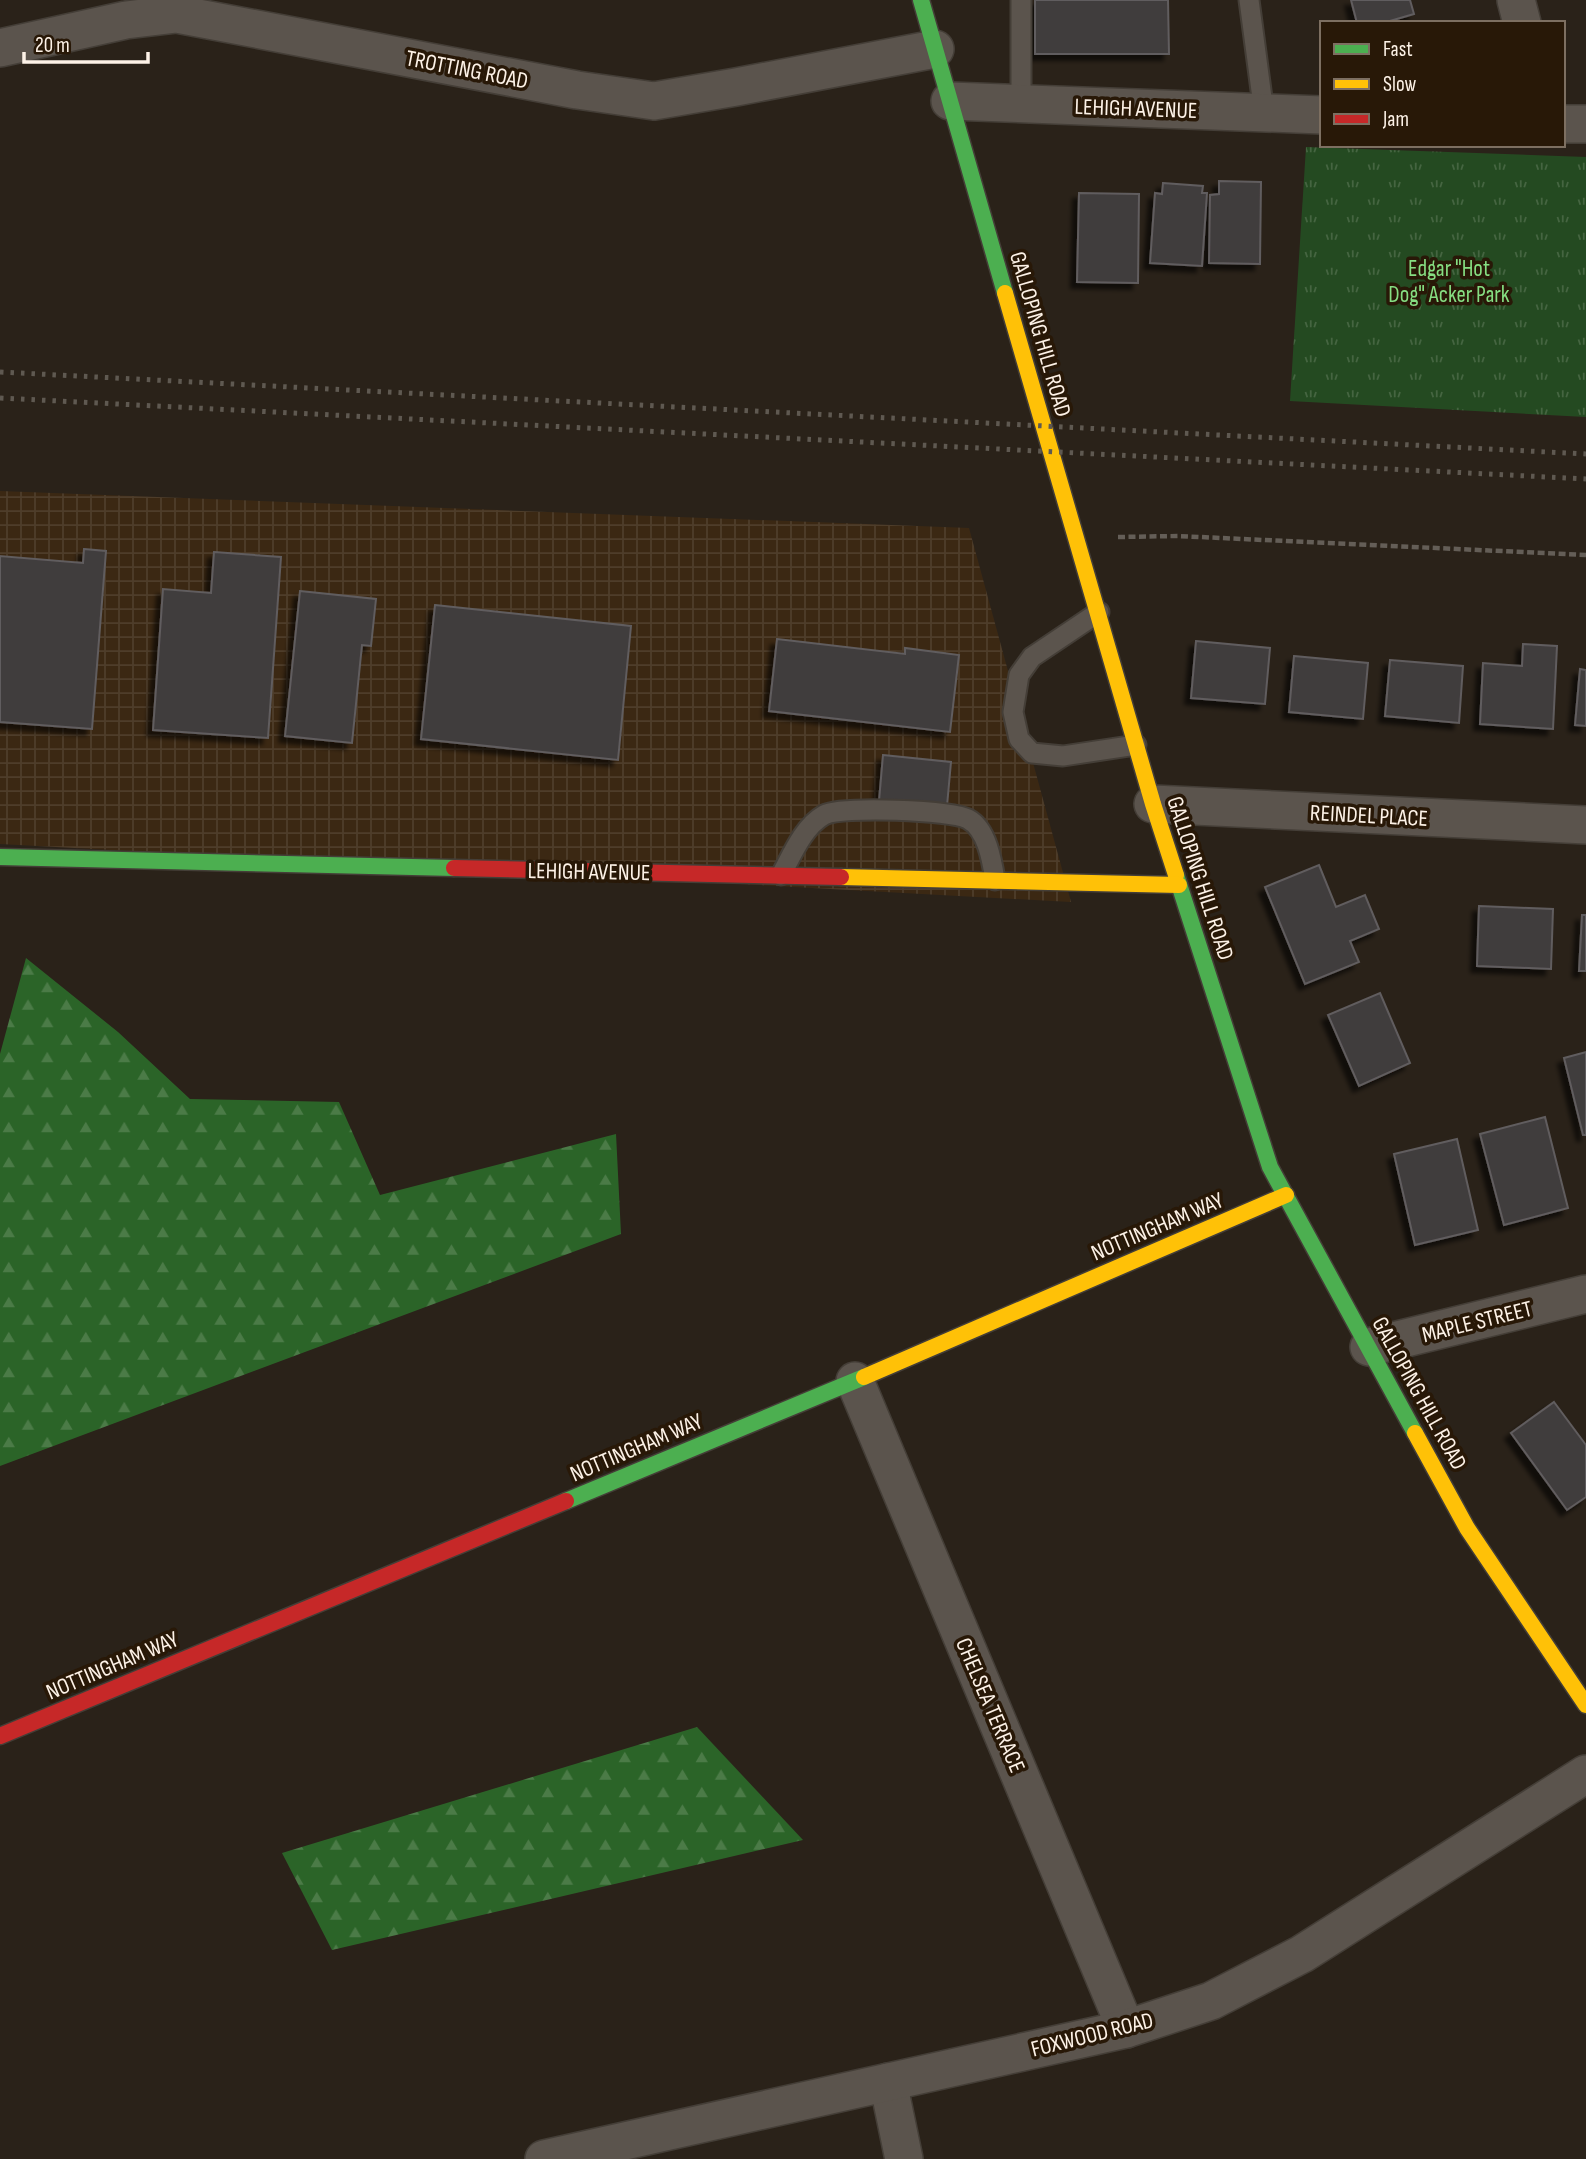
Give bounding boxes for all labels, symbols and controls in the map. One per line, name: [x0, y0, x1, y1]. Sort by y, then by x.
scale bar: [24, 21, 149, 65]
legend: [1320, 21, 1565, 147]
text: 20 m: [35, 33, 70, 58]
text: Fast: [1383, 37, 1413, 62]
street label: TROTTING ROAD: [403, 44, 530, 96]
text: Slow: [1383, 72, 1417, 97]
street label: LEHIGH AVENUE: [1074, 93, 1198, 125]
text: Jam: [1382, 107, 1409, 132]
street label: GALLOPING HILL ROAD: [1003, 248, 1077, 420]
park label: Edgar "Hot Dog" Acker Park: [1388, 255, 1510, 309]
street label: GALLOPING HILL ROAD: [1160, 793, 1240, 964]
street label: REINDEL PLACE: [1309, 799, 1429, 833]
street label: LEHIGH AVENUE: [527, 857, 651, 887]
street label: NOTTINGHAM WAY: [1087, 1186, 1228, 1267]
street label: MAPLE STREET: [1419, 1295, 1535, 1349]
street label: GALLOPING HILL ROAD: [1366, 1312, 1473, 1475]
street label: NOTTINGHAM WAY: [566, 1407, 707, 1488]
street label: NOTTINGHAM WAY: [42, 1625, 183, 1706]
street label: CHELSEA TERRACE: [949, 1634, 1031, 1777]
street label: FOXWOOD ROAD: [1028, 2006, 1156, 2064]

